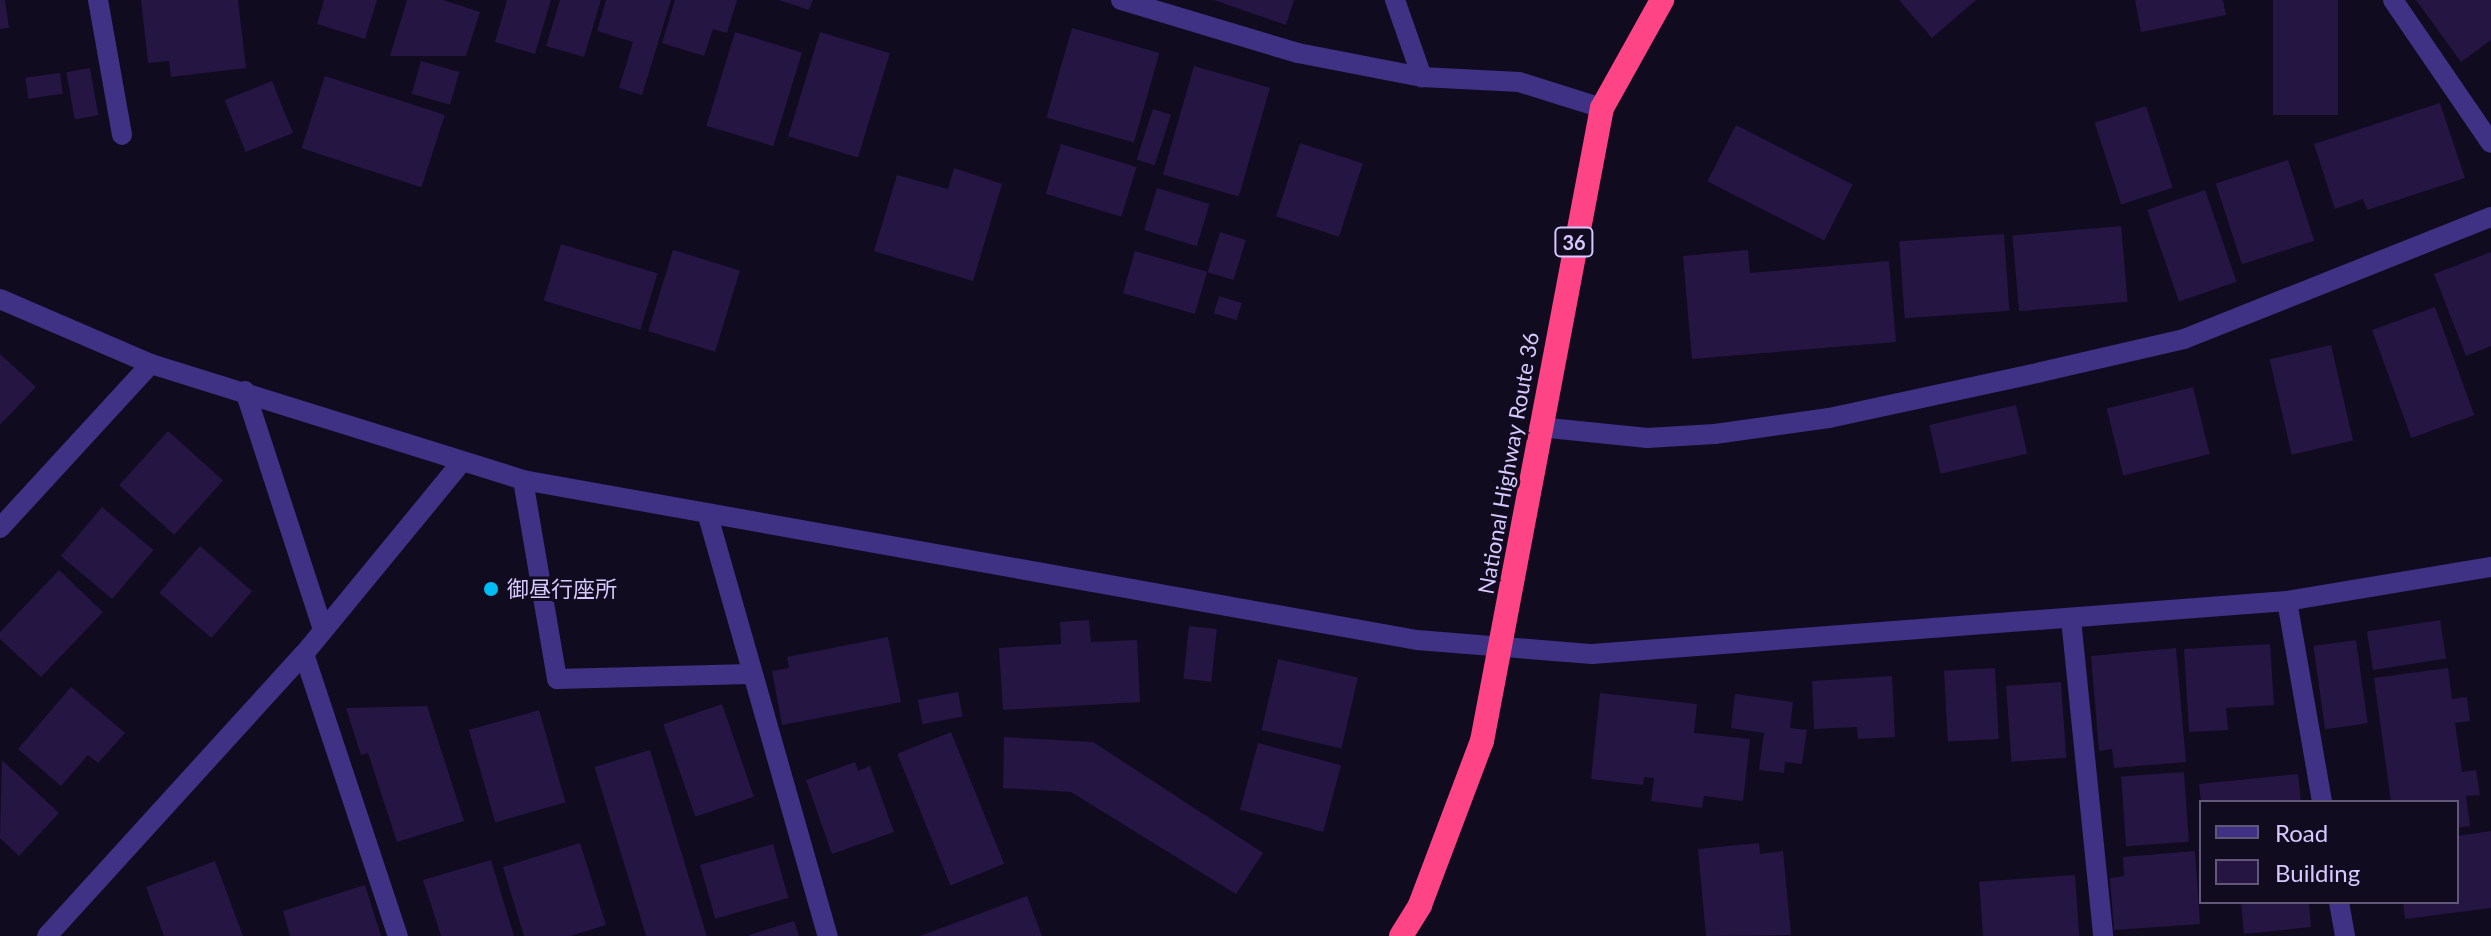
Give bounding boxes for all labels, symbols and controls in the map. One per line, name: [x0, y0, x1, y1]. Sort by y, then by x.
road number: 36: [1554, 226, 1594, 258]
street label: National Highway Route 36: [1472, 330, 1544, 596]
place label: 御昼行座所: [507, 576, 617, 602]
marker: 御昼行座所: [482, 580, 500, 598]
legend: [2199, 800, 2459, 904]
text: Road: [2275, 818, 2328, 847]
text: Building: [2275, 858, 2360, 887]

